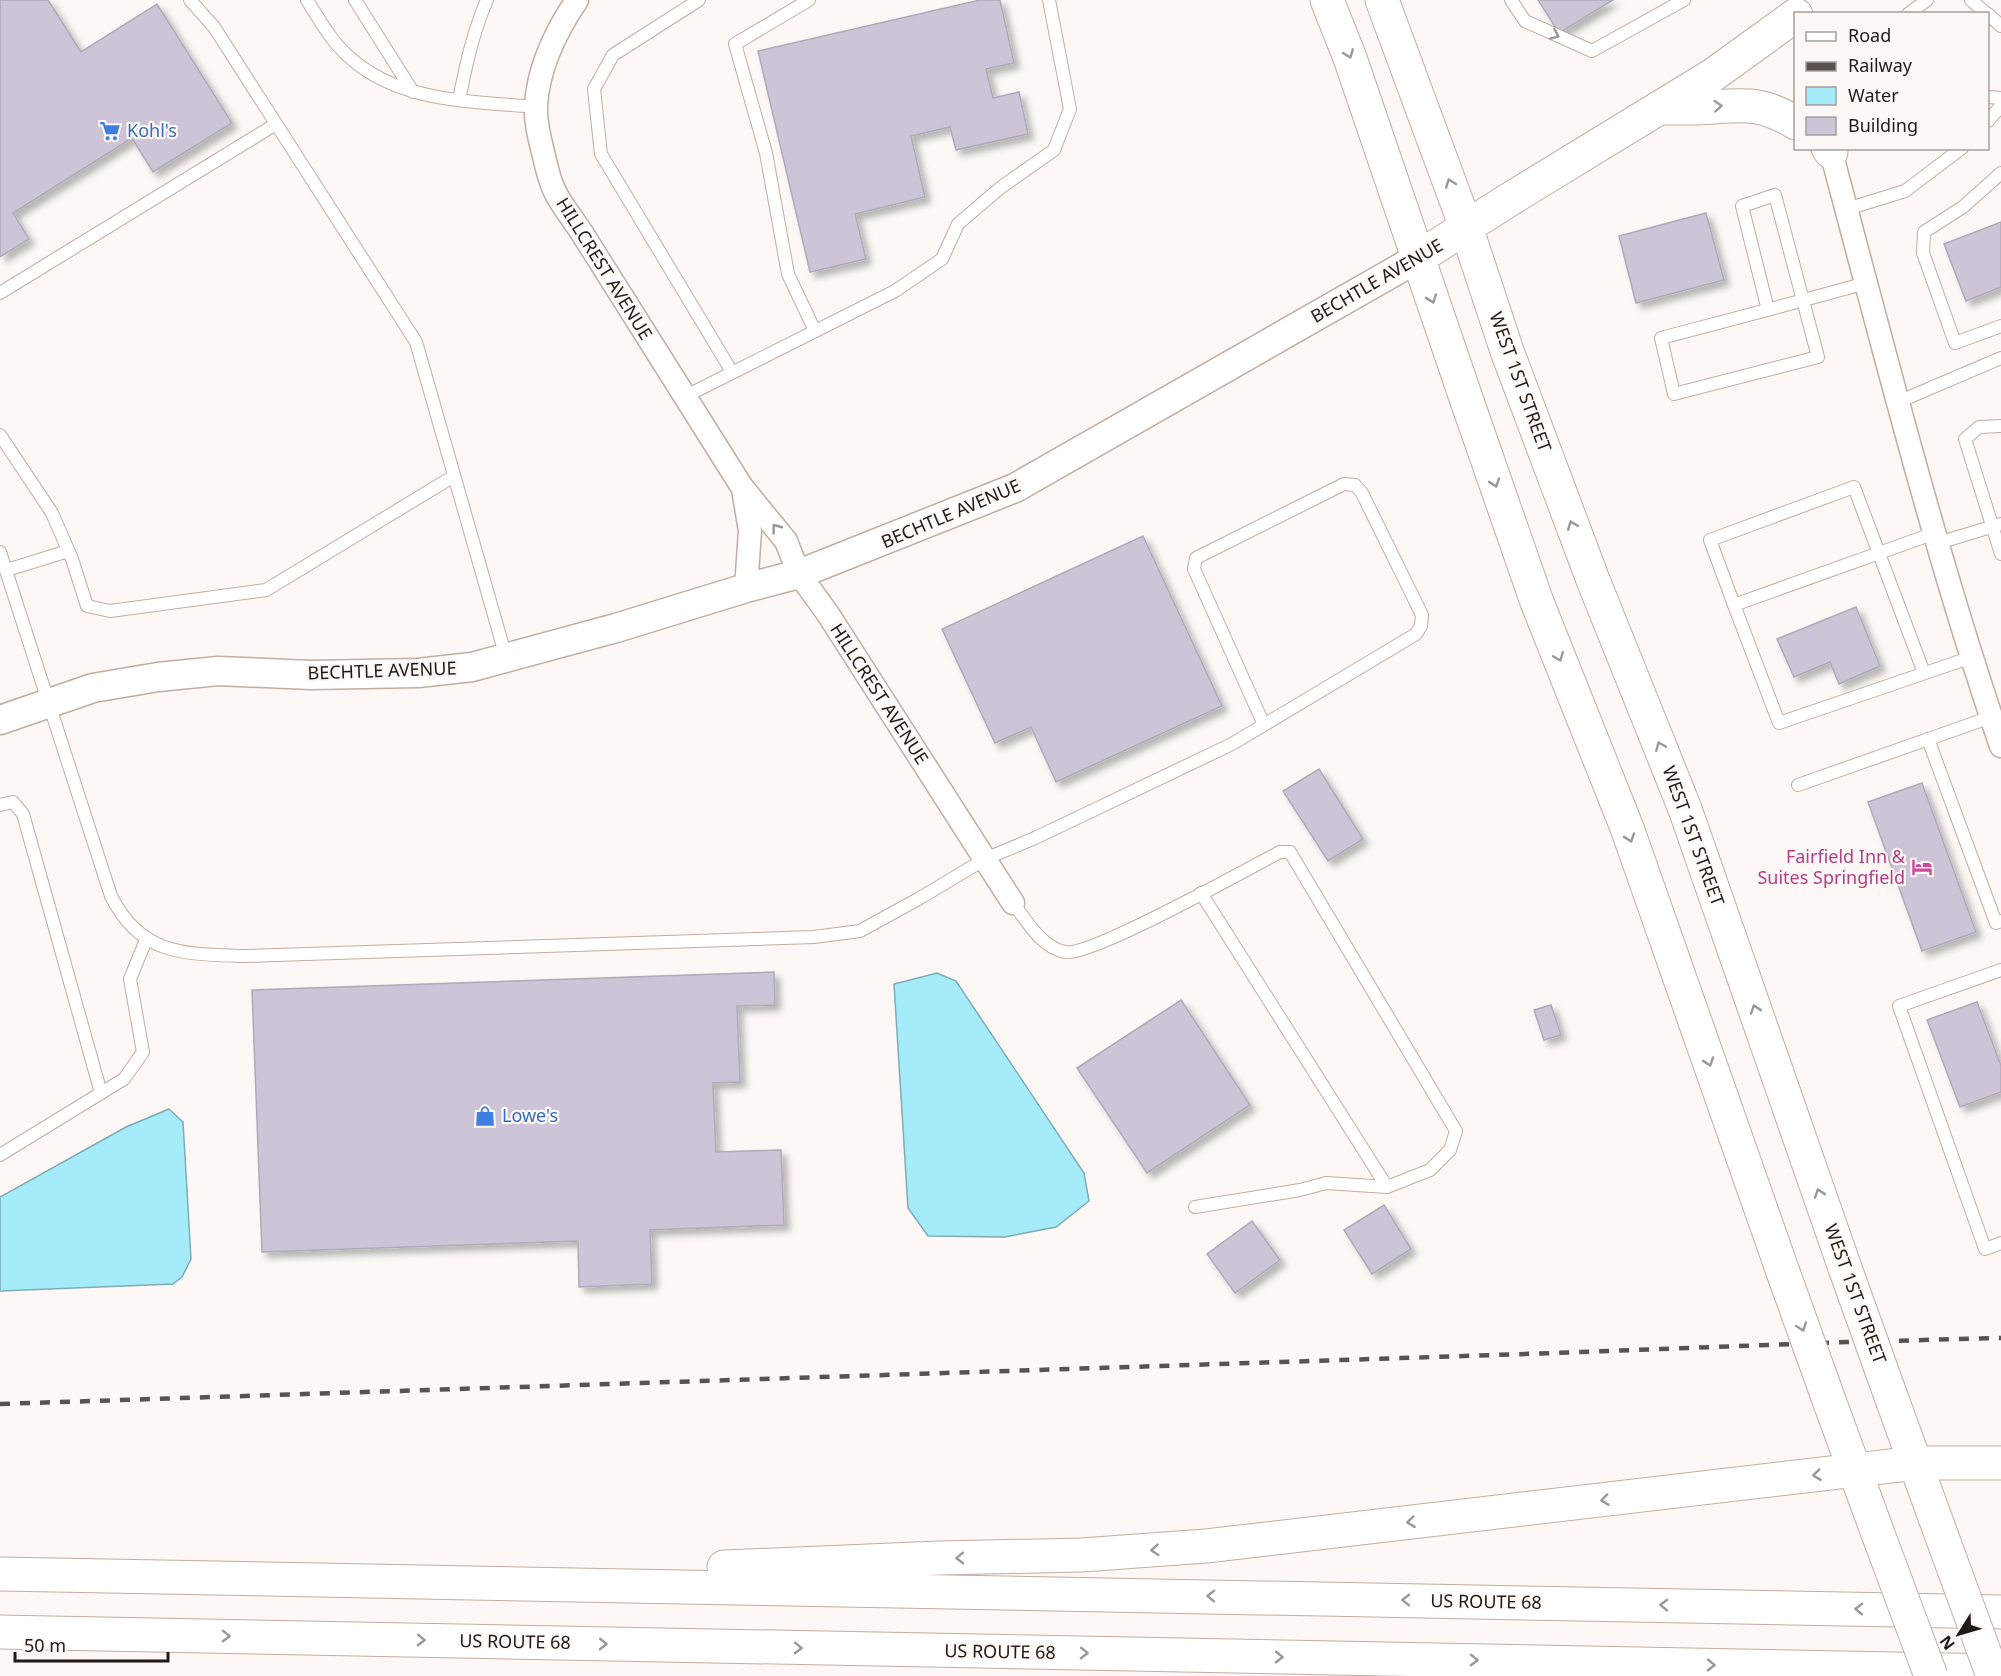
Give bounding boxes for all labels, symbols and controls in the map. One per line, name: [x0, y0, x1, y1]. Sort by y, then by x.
legend: [1794, 12, 1989, 150]
text: Road: [1848, 23, 1891, 47]
one-way arrow: [1549, 28, 1560, 40]
one-way arrow: [1341, 49, 1354, 59]
text: Railway: [1848, 53, 1913, 77]
text: Water: [1848, 83, 1899, 107]
one-way arrow: [1713, 100, 1722, 113]
text: Building: [1848, 113, 1918, 137]
place label: Kohl's: [127, 118, 177, 142]
supermarket icon: Kohl's: [98, 119, 122, 143]
one-way arrow: [1445, 179, 1457, 190]
street label: HILLCREST AVENUE: [551, 193, 658, 344]
street label: BECHTLE AVENUE: [1306, 232, 1447, 328]
one-way arrow: [1424, 293, 1437, 304]
street label: WEST 1ST STREET: [1484, 308, 1557, 455]
street label: BECHTLE AVENUE: [877, 473, 1024, 553]
one-way arrow: [1488, 477, 1501, 488]
one-way arrow: [1567, 520, 1580, 531]
one-way arrow: [772, 523, 783, 534]
street label: HILLCREST AVENUE: [825, 618, 934, 769]
one-way arrow: [1552, 650, 1564, 661]
street label: BECHTLE AVENUE: [307, 655, 457, 685]
one-way arrow: [1655, 742, 1667, 753]
street label: WEST 1ST STREET: [1657, 762, 1730, 909]
one-way arrow: [1623, 832, 1636, 843]
place label: Fairfield Inn & Suites Springfield: [1757, 844, 1906, 889]
hotel icon: Fairfield Inn & Suites Springfield: [1910, 855, 1934, 879]
one-way arrow: [1749, 1004, 1762, 1015]
one-way arrow: [1701, 1056, 1714, 1067]
place label: Lowe's: [502, 1103, 558, 1127]
shop icon: Lowe's: [473, 1104, 497, 1128]
one-way arrow: [1813, 1188, 1826, 1199]
street label: WEST 1ST STREET: [1819, 1220, 1892, 1367]
one-way arrow: [1795, 1321, 1808, 1332]
one-way arrow: [1813, 1468, 1822, 1481]
one-way arrow: [1600, 1493, 1609, 1506]
one-way arrow: [1407, 1515, 1416, 1528]
one-way arrow: [1150, 1543, 1159, 1556]
one-way arrow: [955, 1552, 964, 1564]
street label: US ROUTE 68: [1430, 1588, 1542, 1614]
one-way arrow: [1206, 1590, 1215, 1603]
one-way arrow: [1401, 1594, 1410, 1606]
one-way arrow: [1659, 1599, 1668, 1611]
one-way arrow: [1854, 1603, 1863, 1615]
north arrow: [1929, 1604, 1989, 1664]
scale bar: [15, 1625, 168, 1663]
street label: US ROUTE 68: [459, 1628, 571, 1654]
one-way arrow: [222, 1630, 231, 1642]
text: N: [1934, 1631, 1960, 1655]
text: 50 m: [24, 1633, 66, 1657]
one-way arrow: [417, 1634, 426, 1646]
one-way arrow: [598, 1637, 607, 1650]
street label: US ROUTE 68: [944, 1638, 1056, 1664]
one-way arrow: [793, 1641, 802, 1654]
one-way arrow: [1080, 1647, 1089, 1659]
one-way arrow: [1275, 1651, 1284, 1663]
one-way arrow: [1470, 1654, 1479, 1667]
one-way arrow: [1707, 1659, 1716, 1671]

